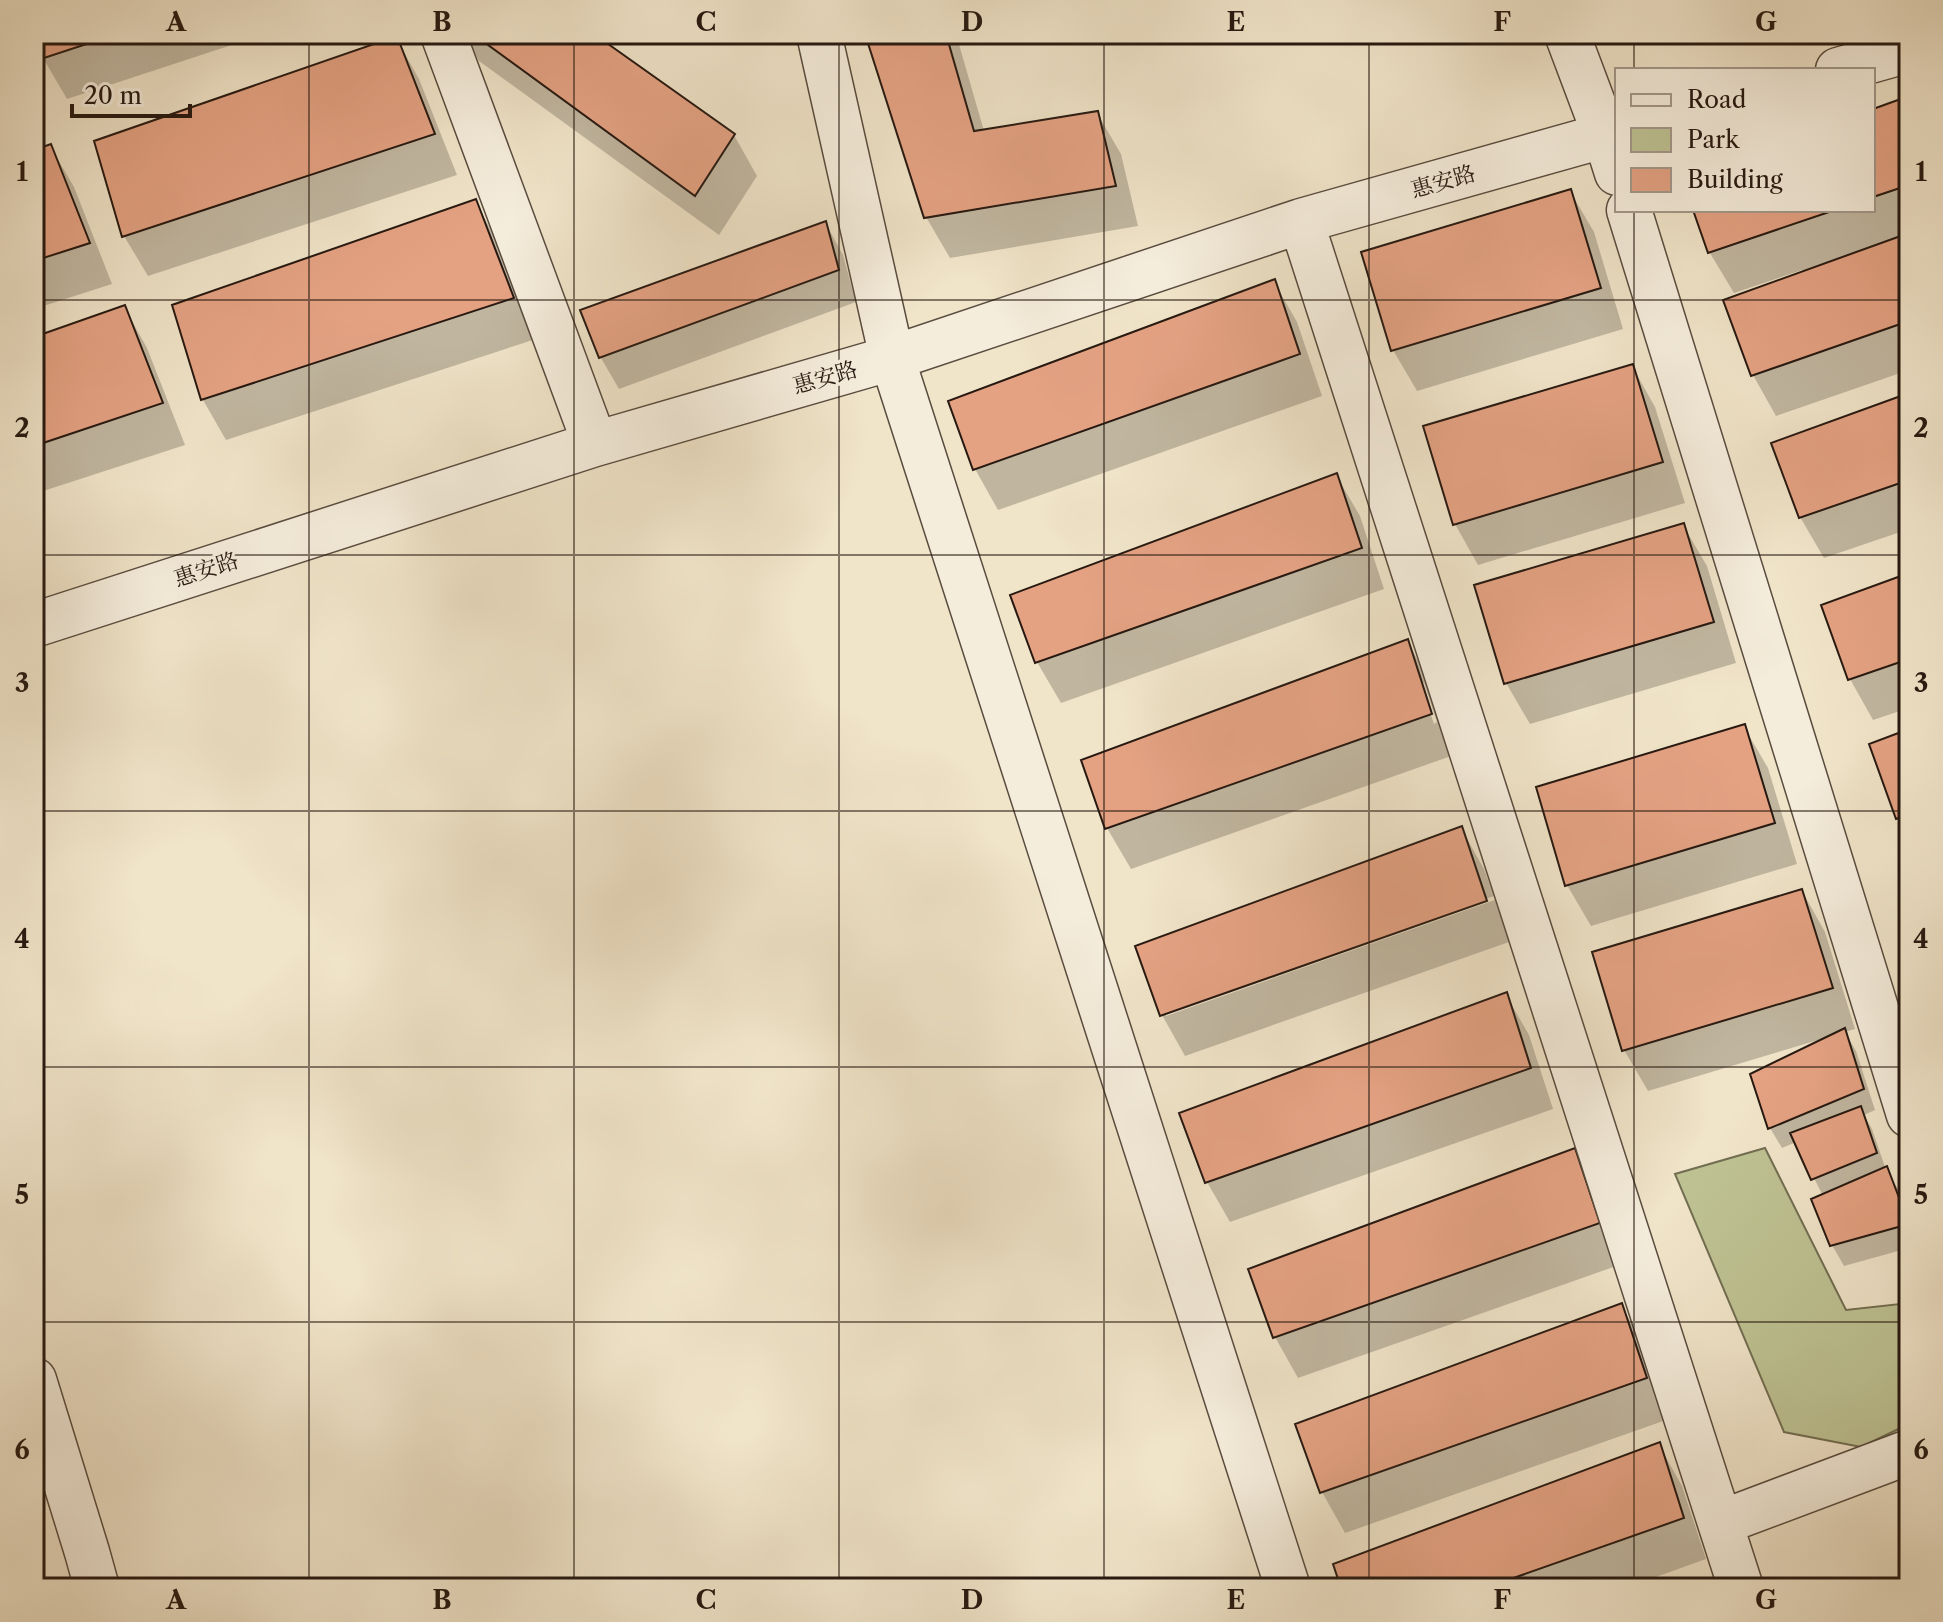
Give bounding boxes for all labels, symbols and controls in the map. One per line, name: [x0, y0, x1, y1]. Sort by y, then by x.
text: A: [165, 6, 187, 38]
text: B: [432, 6, 452, 38]
text: C: [696, 6, 716, 38]
text: D: [961, 6, 983, 38]
text: E: [1227, 6, 1245, 38]
text: F: [1493, 6, 1511, 38]
text: G: [1755, 6, 1777, 38]
scale bar: [72, 68, 190, 118]
legend: [1615, 68, 1875, 212]
text: 20 m: [84, 81, 142, 110]
text: Road: [1687, 85, 1747, 114]
text: Park: [1687, 125, 1740, 154]
text: 1: [16, 156, 28, 188]
text: 1: [1915, 156, 1927, 188]
street label: 惠安路: [1408, 159, 1479, 204]
text: Building: [1687, 165, 1783, 194]
street label: 惠安路: [790, 355, 861, 400]
text: 2: [14, 412, 30, 444]
text: 2: [1913, 412, 1929, 444]
street label: 惠安路: [171, 546, 242, 593]
text: 3: [15, 667, 29, 699]
text: 3: [1914, 667, 1928, 699]
text: 4: [14, 923, 30, 955]
text: 4: [1913, 923, 1929, 955]
text: 5: [15, 1179, 29, 1211]
text: 5: [1914, 1179, 1928, 1211]
text: 6: [14, 1434, 30, 1466]
text: 6: [1913, 1434, 1929, 1466]
text: A: [165, 1584, 187, 1616]
text: B: [432, 1584, 452, 1616]
text: C: [696, 1584, 716, 1616]
text: D: [961, 1584, 983, 1616]
text: E: [1227, 1584, 1245, 1616]
text: F: [1493, 1584, 1511, 1616]
text: G: [1755, 1584, 1777, 1616]

